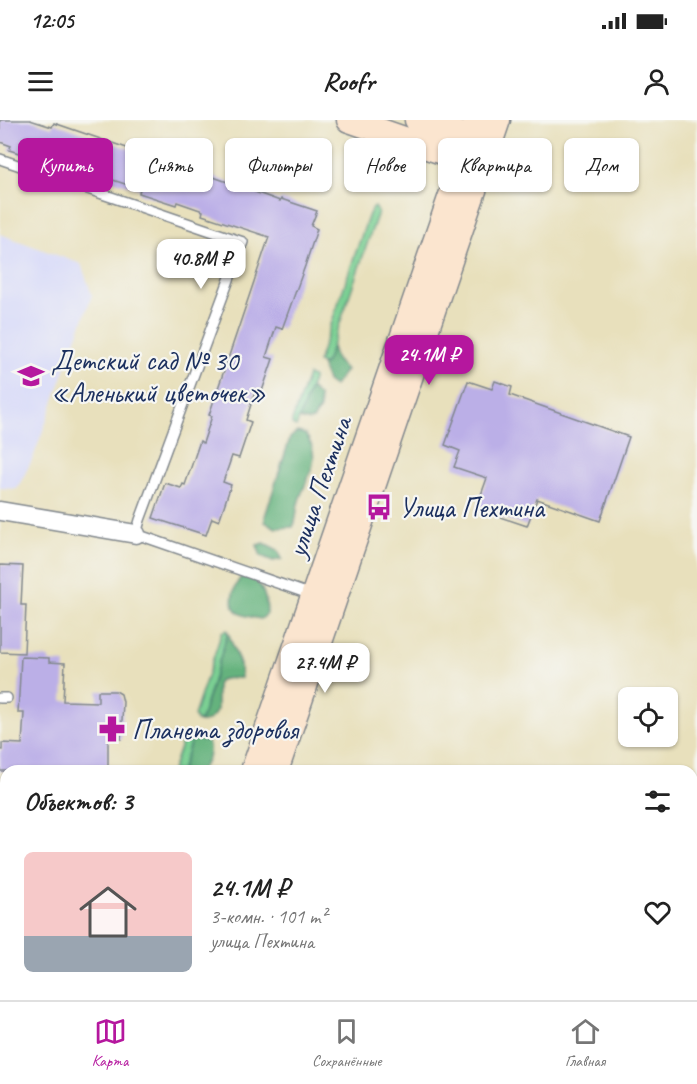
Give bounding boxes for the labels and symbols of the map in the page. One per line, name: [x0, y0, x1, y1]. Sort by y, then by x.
pin: 40.8M ₽: [146, 239, 256, 290]
pin: 24.1M ₽: [374, 335, 484, 386]
place label: Детский сад № 30 «Аленький цветочек»: [51, 343, 266, 410]
school or university icon: Детский сад № 30 «Аленький цветочек»: [16, 361, 46, 391]
street label: улица Пехтина: [278, 410, 360, 563]
place label: Улица Пехтина: [399, 490, 546, 525]
bus stop icon: Улица Пехтина: [364, 492, 394, 522]
pin: 27.4M ₽: [270, 643, 380, 694]
place label: Планета здоровья: [132, 712, 300, 748]
pharmacy icon: Планета здоровья: [97, 714, 127, 744]

